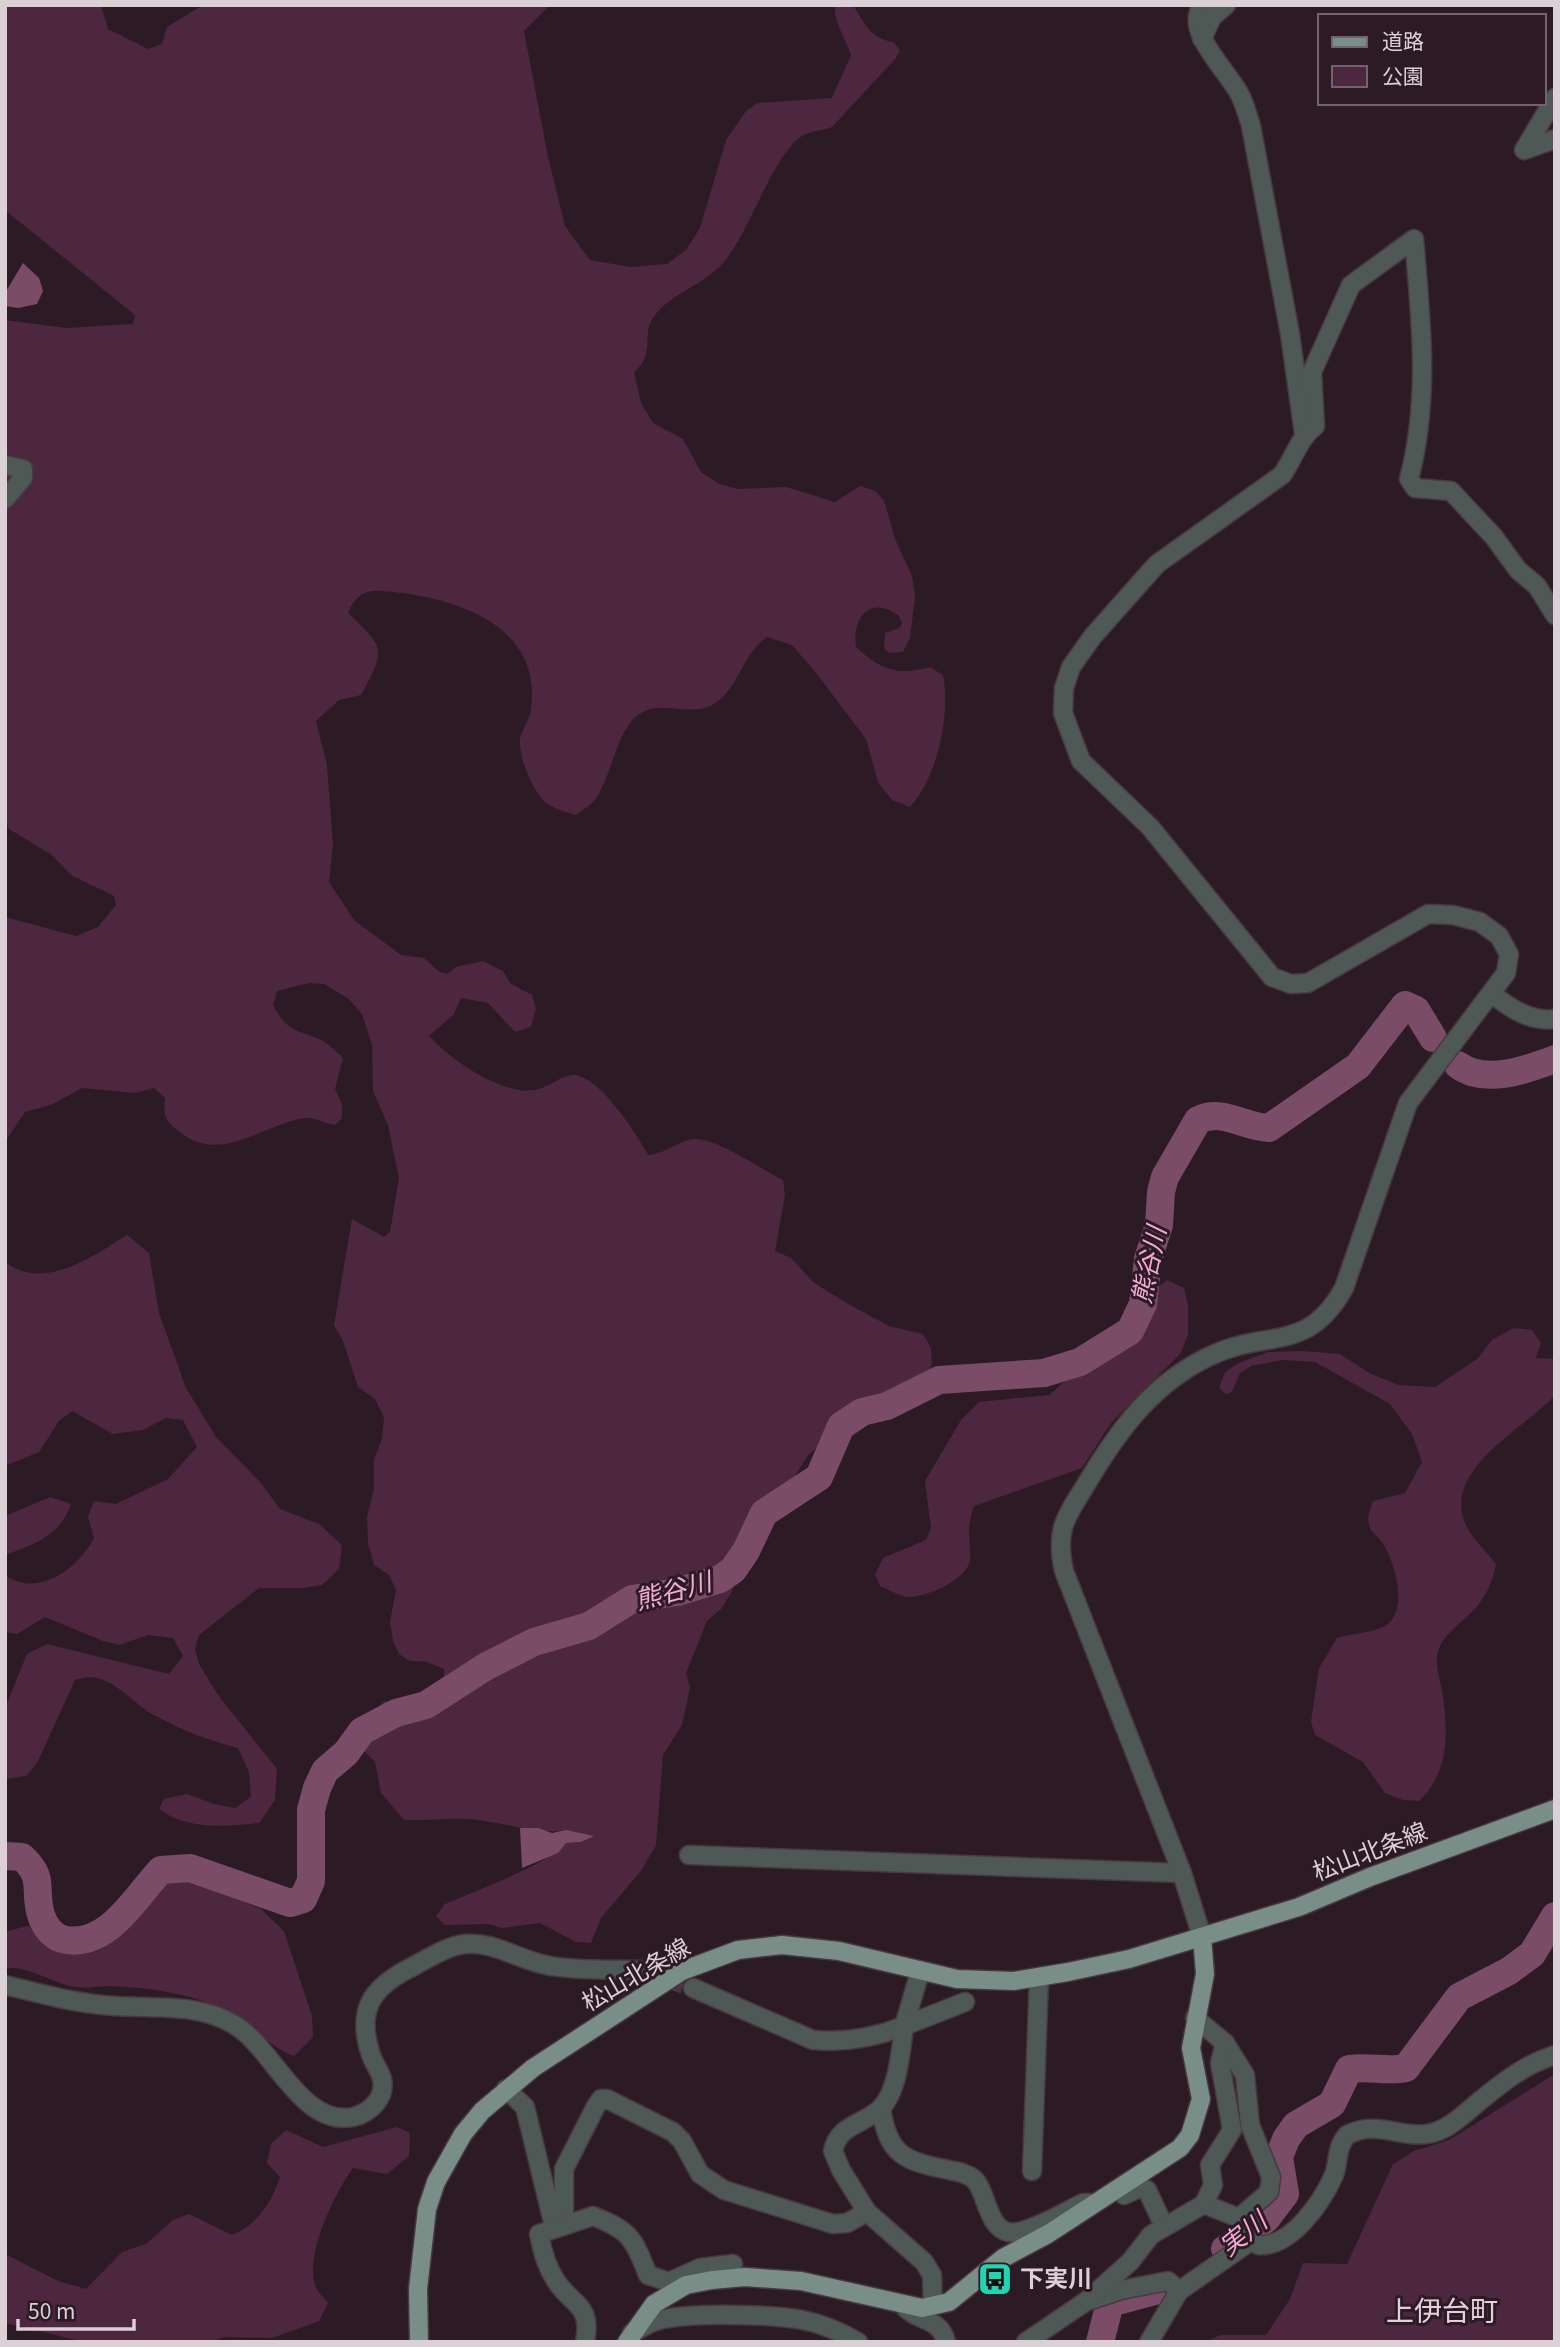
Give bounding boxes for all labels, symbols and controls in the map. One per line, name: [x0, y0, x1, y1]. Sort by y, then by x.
legend: [1318, 14, 1546, 105]
text: 道路: [1382, 25, 1424, 55]
text: 公園: [1382, 60, 1424, 90]
water label: 熊谷川: [1120, 1220, 1173, 1306]
water label: 熊谷川: [630, 1560, 718, 1617]
street label: 松山北条線: [1307, 1812, 1431, 1888]
street label: 松山北条線: [574, 1928, 695, 2018]
water label: 実川: [1210, 2199, 1276, 2263]
place label: 下実川: [1020, 2259, 1092, 2294]
bus stop icon: 下実川: [976, 2260, 1014, 2298]
scale bar: [18, 2288, 133, 2332]
district label: 上伊台町: [1386, 2289, 1498, 2329]
text: 50 m: [28, 2295, 75, 2325]

